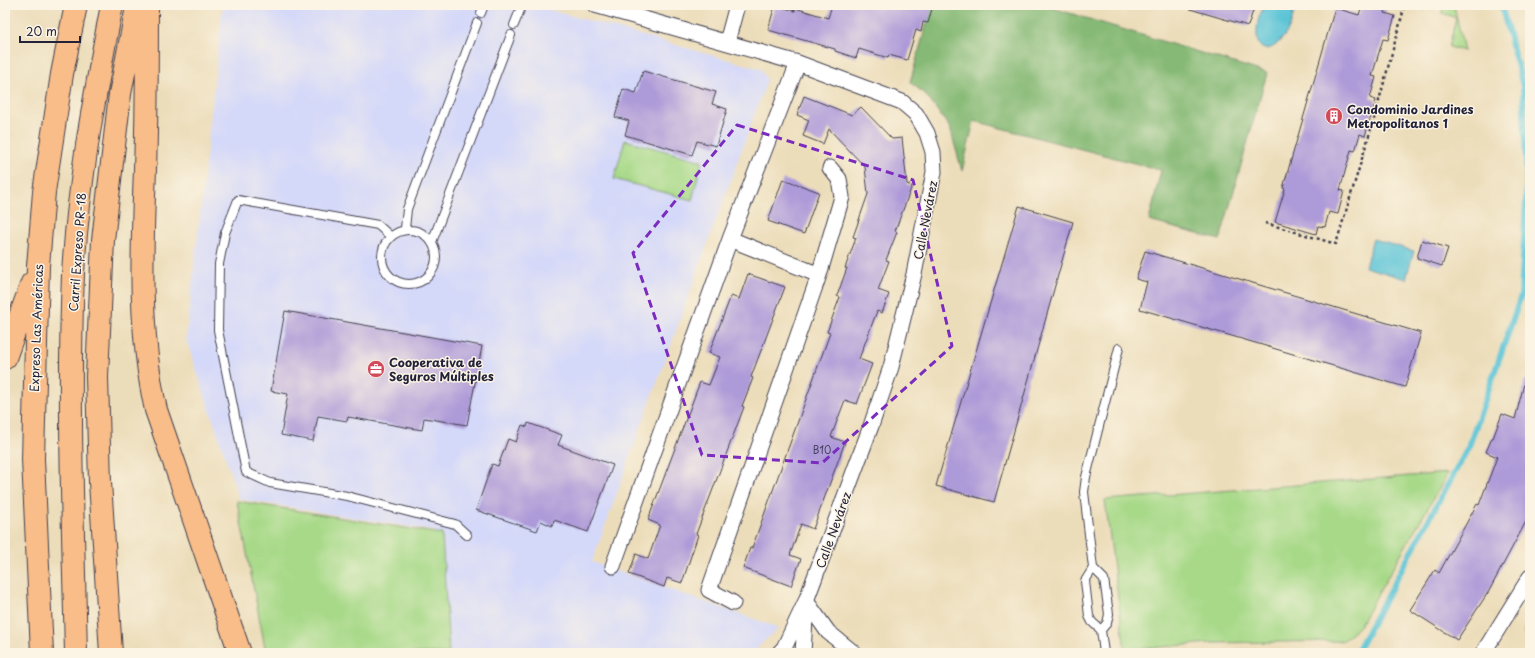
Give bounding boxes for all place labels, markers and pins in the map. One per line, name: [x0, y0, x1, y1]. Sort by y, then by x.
place label: Condominio Jardines Metropolitanos 1: [1347, 100, 1474, 132]
building icon: Condominio Jardines Metropolitanos 1: [1324, 106, 1344, 126]
place label: Cooperativa de Seguros Múltiples: [389, 353, 494, 385]
office icon: Cooperativa de Seguros Múltiples: [366, 359, 386, 379]

